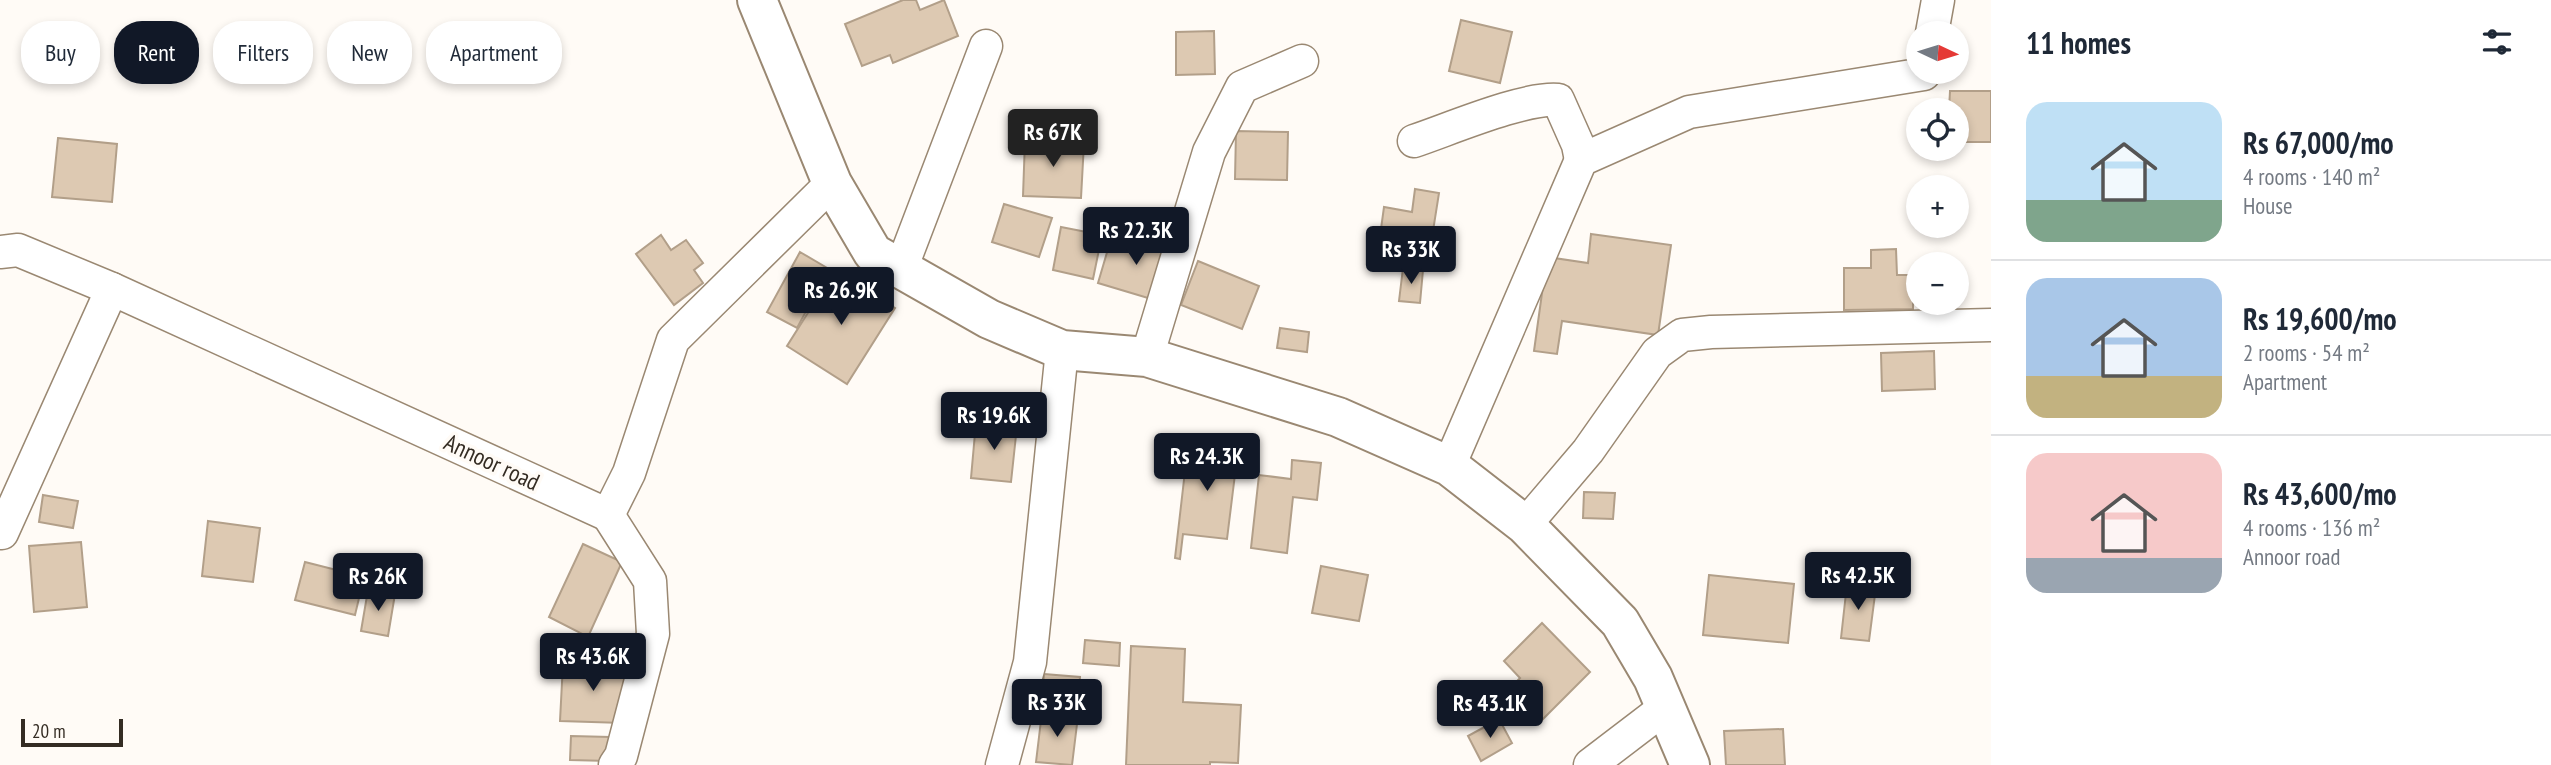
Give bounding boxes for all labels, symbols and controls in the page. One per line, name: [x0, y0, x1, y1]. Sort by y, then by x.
chip: Buy: [21, 21, 100, 84]
chip: Rent: [114, 21, 199, 84]
chip: Filters: [213, 21, 313, 84]
chip: New: [327, 21, 412, 84]
chip: Apartment: [426, 21, 562, 84]
north arrow: [1906, 21, 1969, 84]
map controls: [1906, 21, 1969, 315]
text: 11 homes: [2026, 23, 2131, 62]
icon: filters: [2478, 23, 2516, 61]
button: locate: [1906, 98, 1969, 161]
pin: Rs 67K: [996, 110, 1110, 169]
text: Rs 67K: [1024, 117, 1082, 146]
text: Rs 67,000/mo: [2243, 123, 2394, 162]
icon: home: [2082, 130, 2166, 214]
text: 4 rooms · 140 m²: [2243, 162, 2380, 191]
button: +: [1906, 175, 1969, 238]
text: House: [2243, 191, 2293, 220]
pin: Rs 22.3K: [1064, 208, 1208, 267]
text: Rs 22.3K: [1099, 215, 1173, 244]
pin: Rs 33K: [1354, 226, 1468, 286]
text: Rs 33K: [1382, 234, 1440, 263]
button: −: [1906, 252, 1969, 315]
pin: Rs 26.9K: [769, 268, 913, 327]
text: Rs 26.9K: [804, 275, 878, 304]
text: Rs 19,600/mo: [2243, 299, 2397, 338]
icon: home: [2082, 306, 2166, 390]
text: 2 rooms · 54 m²: [2243, 338, 2370, 367]
text: Apartment: [2243, 367, 2327, 396]
pin: Rs 19.6K: [922, 392, 1066, 452]
text: Rs 19.6K: [957, 400, 1031, 429]
street label: Annoor road: [439, 426, 545, 498]
pin: Rs 24.3K: [1135, 434, 1279, 493]
text: Rs 24.3K: [1170, 441, 1244, 470]
text: Rs 43,600/mo: [2243, 474, 2397, 513]
icon: home: [2082, 481, 2166, 565]
text: 4 rooms · 136 m²: [2243, 513, 2380, 542]
text: Annoor road: [2243, 542, 2341, 571]
pin: Rs 42.5K: [1786, 552, 1930, 612]
pin: Rs 26K: [321, 554, 435, 613]
text: Rs 42.5K: [1821, 560, 1895, 589]
text: Rs 26K: [349, 561, 407, 590]
pin: Rs 43.6K: [521, 634, 665, 693]
text: Rs 43.6K: [556, 641, 630, 670]
pin: Rs 33K: [1000, 680, 1114, 739]
pin: Rs 43.1K: [1418, 680, 1562, 740]
text: Rs 33K: [1028, 687, 1086, 716]
text: Rs 43.1K: [1453, 688, 1527, 717]
scale bar: [21, 716, 122, 748]
text: 20 m: [32, 719, 66, 743]

